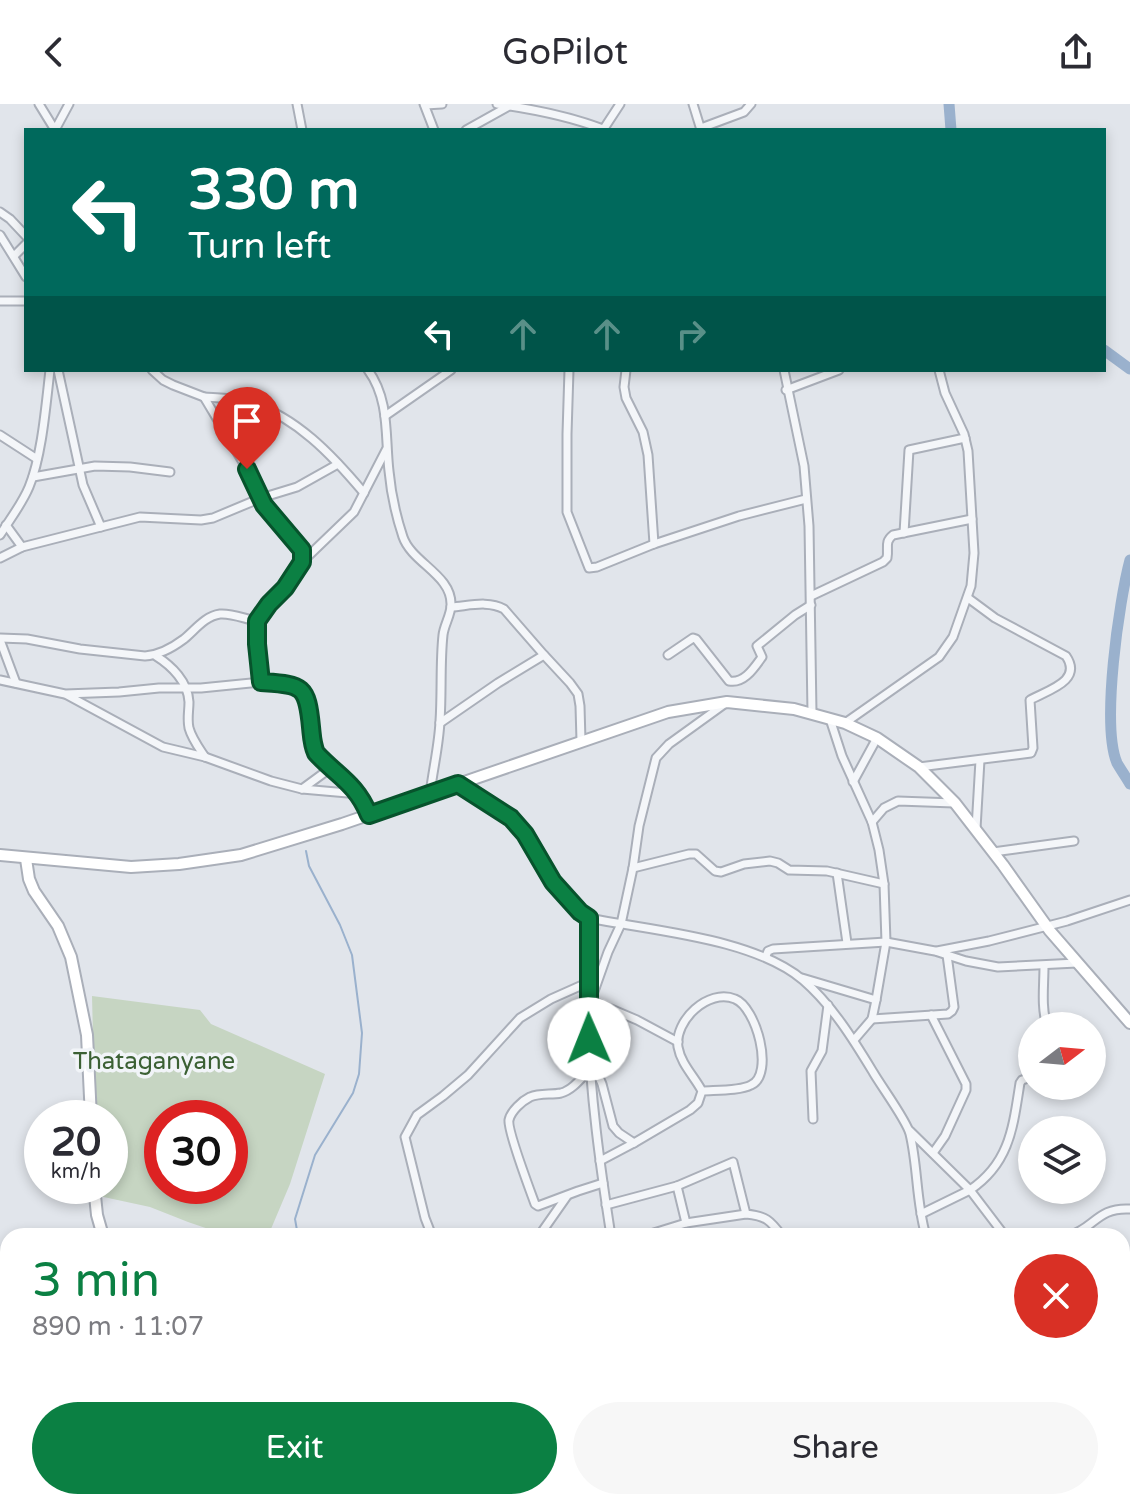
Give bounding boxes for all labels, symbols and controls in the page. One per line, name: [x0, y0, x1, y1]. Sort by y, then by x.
icon: back: [32, 30, 76, 74]
icon: share: [1054, 30, 1098, 74]
text: GoPilot: [502, 31, 628, 74]
text: 330 m: [188, 157, 359, 224]
icon: left: [56, 160, 160, 264]
text: Turn left: [188, 225, 331, 268]
icon: left: [417, 312, 461, 356]
icon: ahead: [501, 312, 545, 356]
icon: ahead: [585, 312, 629, 356]
icon: right: [669, 312, 713, 356]
pin: [213, 387, 281, 469]
icon: arrive: [225, 399, 269, 443]
position arrow: [547, 997, 631, 1081]
north arrow: [1018, 1012, 1106, 1100]
map controls: [1018, 1012, 1106, 1204]
park label: Thataganyane: [73, 1047, 235, 1076]
speed limit sign: 30: [144, 1100, 248, 1204]
button: layers: [1018, 1116, 1106, 1204]
text: 20: [51, 1118, 101, 1166]
text: km/h: [51, 1160, 101, 1184]
text: 3 min: [32, 1252, 160, 1310]
button: close: [1014, 1254, 1098, 1338]
text: 890 m · 11:07: [32, 1311, 204, 1342]
button: Exit: [32, 1402, 557, 1494]
button: Share: [573, 1402, 1098, 1494]

